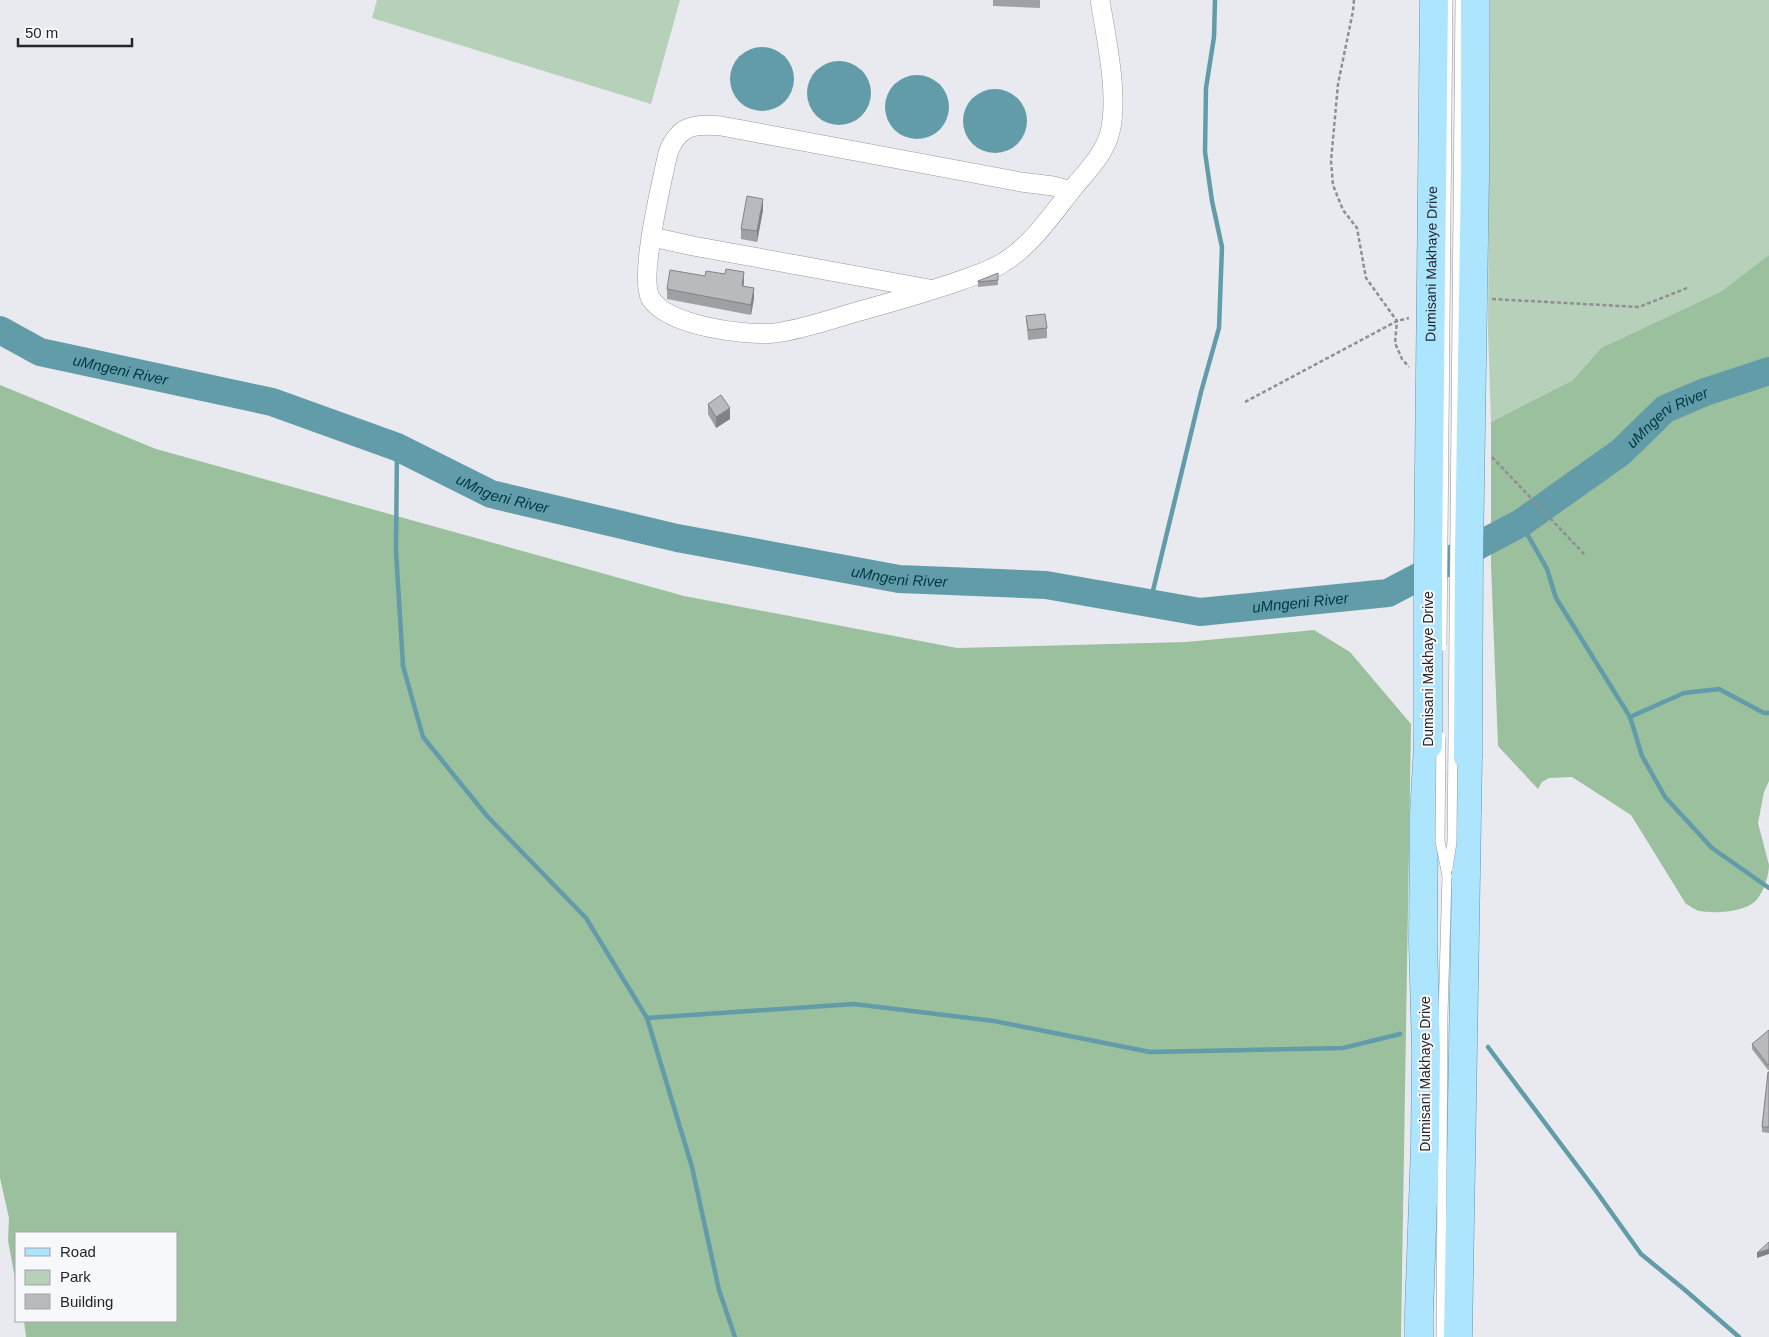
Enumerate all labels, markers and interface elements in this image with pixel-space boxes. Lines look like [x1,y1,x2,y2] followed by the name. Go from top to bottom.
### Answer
[18,15,131,47] scale bar
[25,24,58,41] text: 50 m
[1422,186,1440,342] street label: Dumisani Makhaye Drive
[71,351,171,388] water label: uMngeni River
[1623,383,1711,451] water label: uMngeni River
[454,470,552,516] water label: uMngeni River
[850,562,949,590] water label: uMngeni River
[1251,588,1350,615] water label: uMngeni River
[1420,591,1436,747] street label: Dumisani Makhaye Drive
[1417,996,1433,1152] street label: Dumisani Makhaye Drive
[15,1232,178,1322] legend
[60,1243,96,1260] text: Road
[60,1268,91,1285] text: Park
[60,1293,113,1310] text: Building

